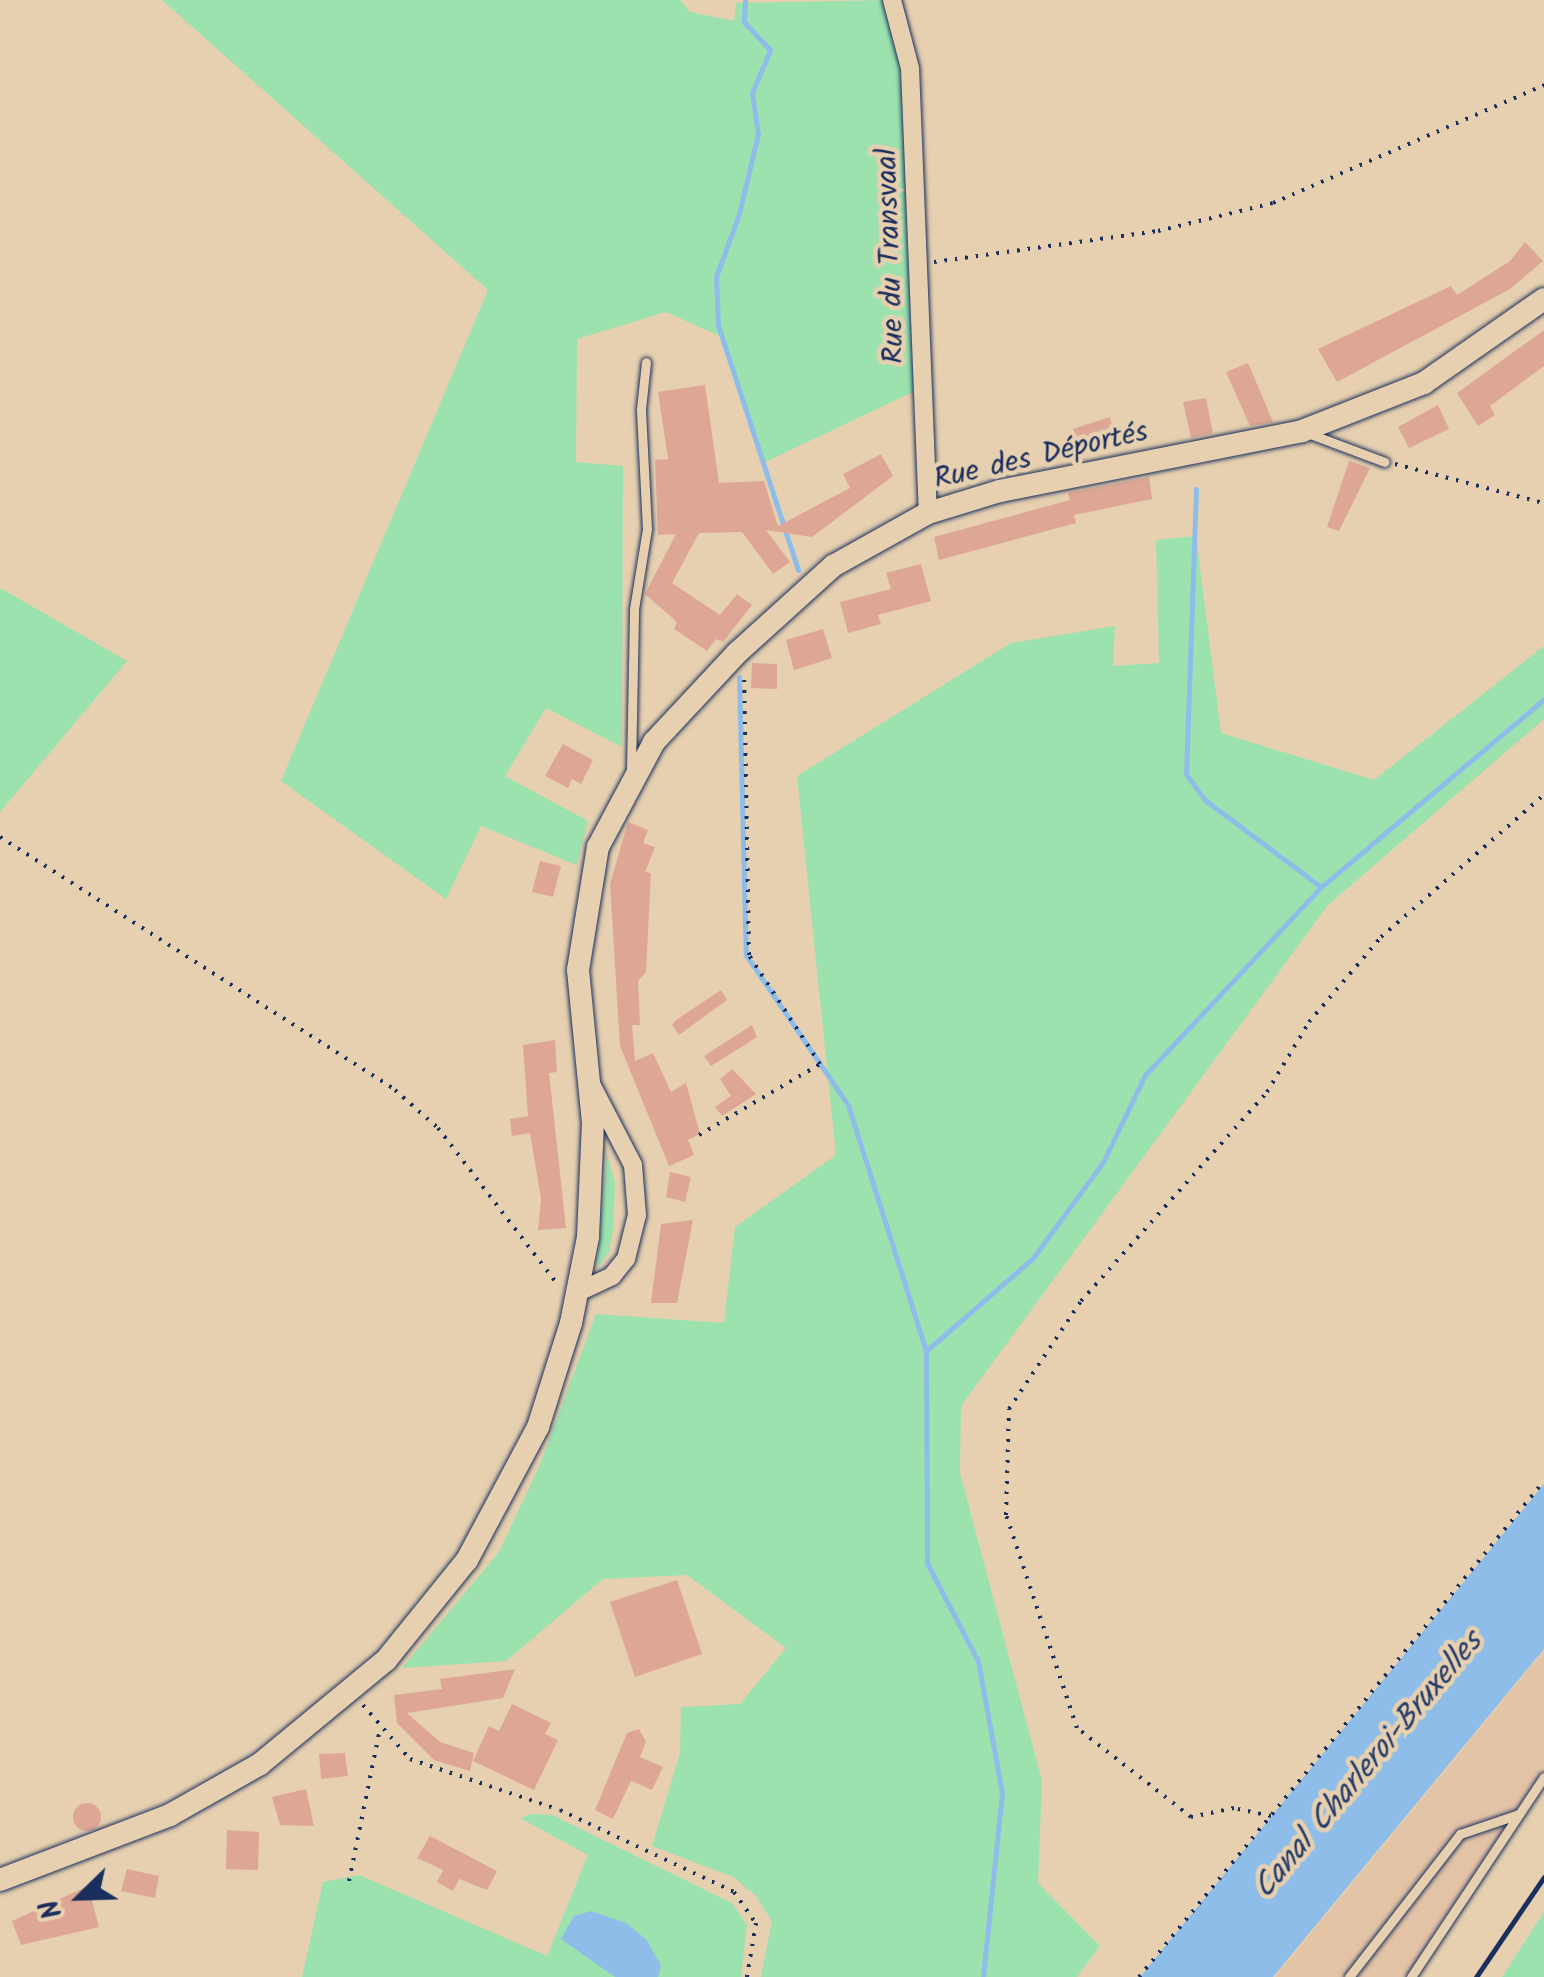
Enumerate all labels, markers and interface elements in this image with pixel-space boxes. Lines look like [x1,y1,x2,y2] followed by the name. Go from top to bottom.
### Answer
[869,147,913,365] street label: Rue du Transvaal
[930,414,1152,498] street label: Rue des Déportés
[1246,1625,1492,1907] water label: Canal Charleroi-Bruxelles
[30,1847,130,1947] north arrow
[28,1892,76,1926] text: N

